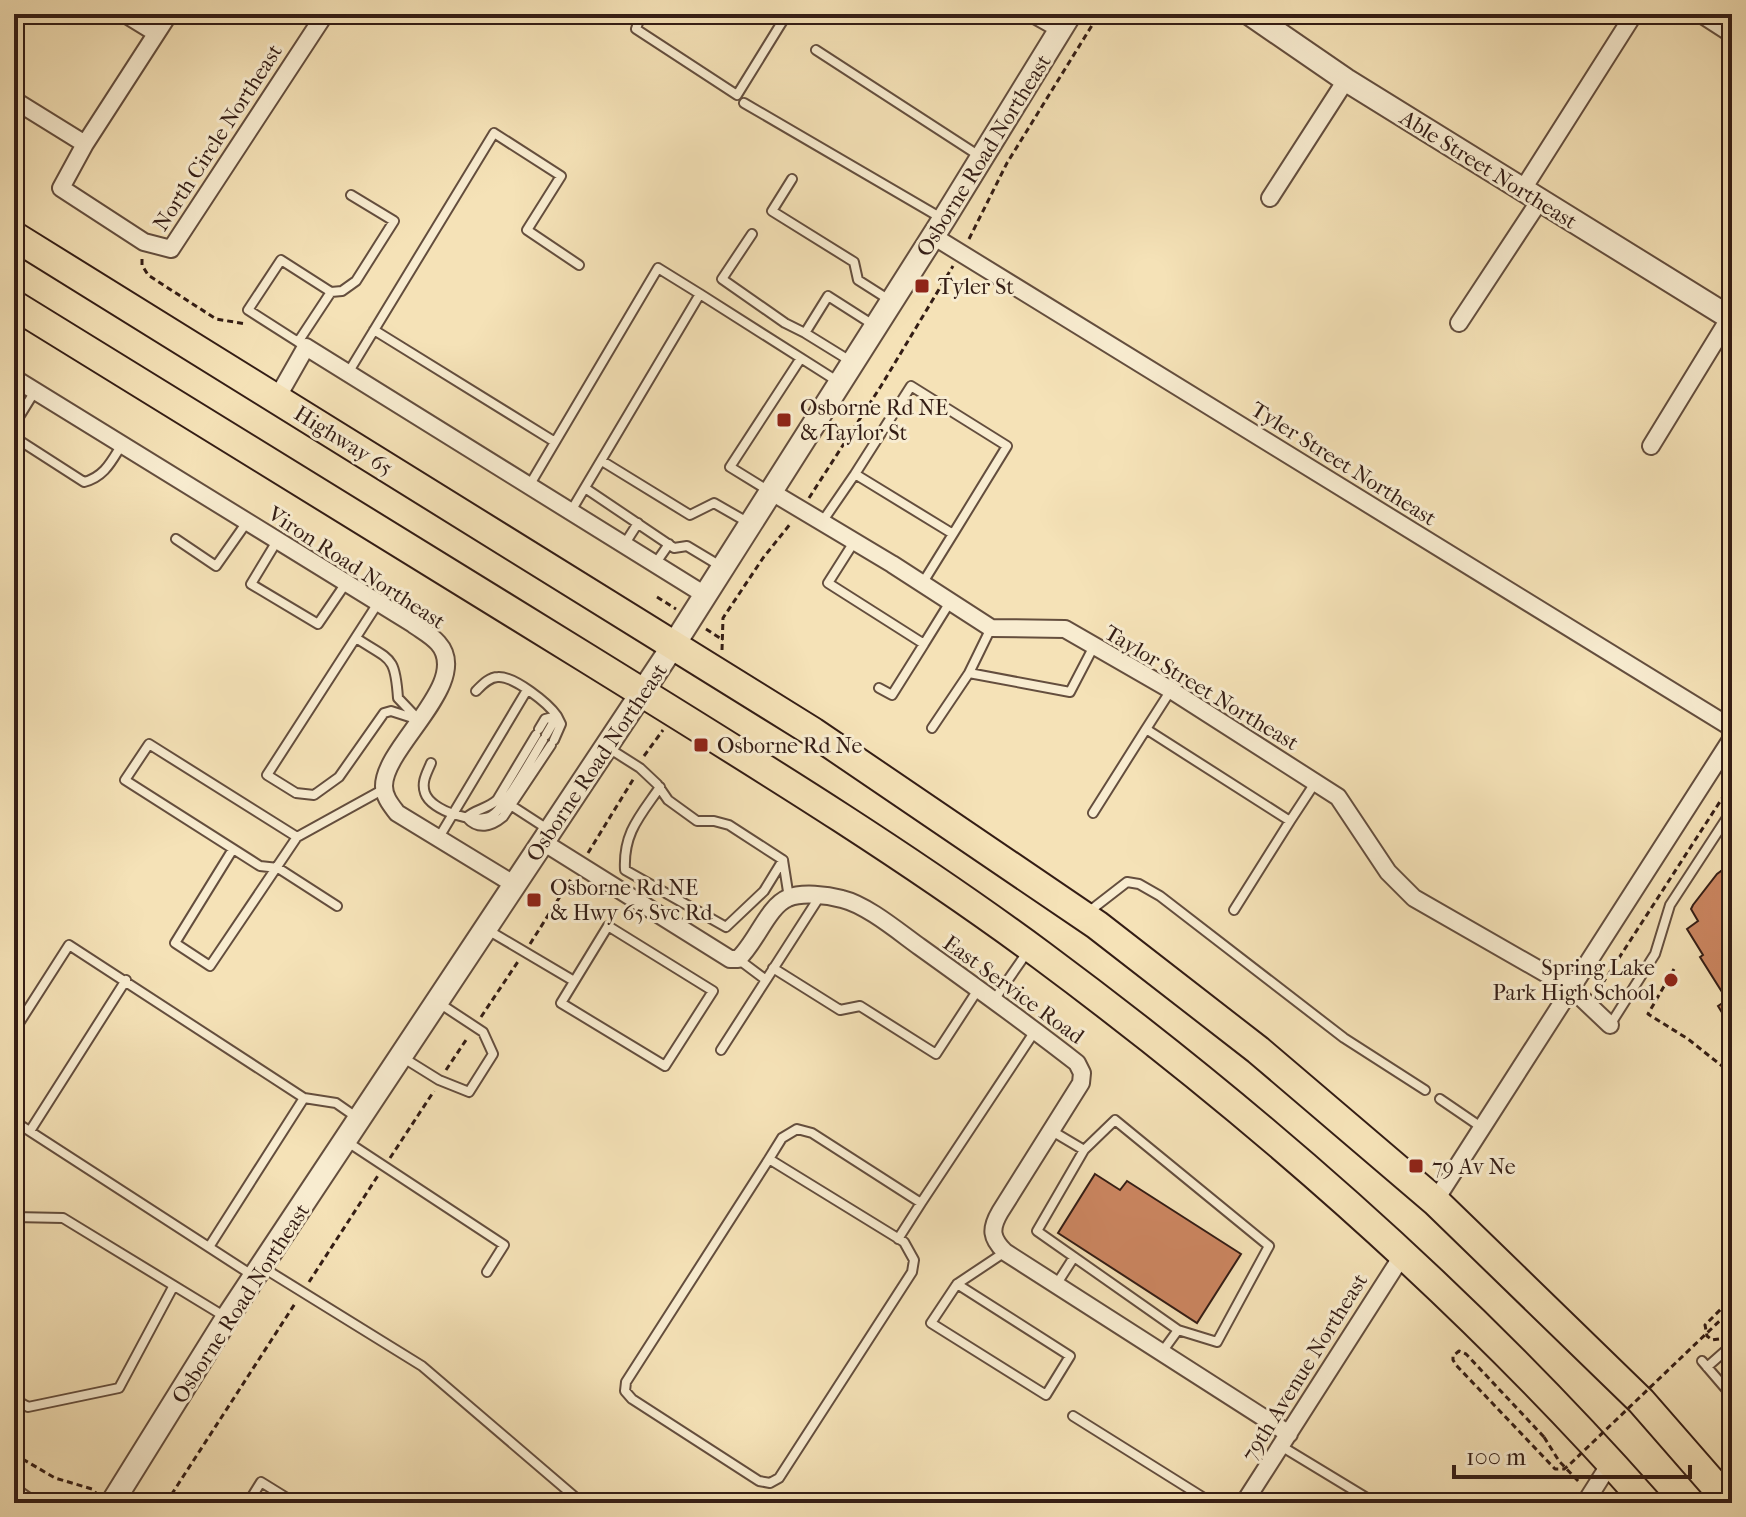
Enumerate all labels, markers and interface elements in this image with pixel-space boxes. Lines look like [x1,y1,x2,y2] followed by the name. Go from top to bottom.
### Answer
[148,39,288,236] street label: North Circle Northeast
[911,50,1057,261] street label: Osborne Road Northeast
[1394,104,1582,235] street label: Able Street Northeast
[938,274,1014,300] place label: Tyler St
[913,277,931,295] marker: Tyler St
[800,395,948,446] place label: Osborne Rd NE & Taylor St
[1246,396,1441,532] street label: Tyler Street Northeast
[289,400,398,481] street label: Highway 65
[775,411,793,429] marker: Osborne Rd NE & Taylor St
[262,500,450,635] street label: Viron Road Northeast
[1100,620,1303,756] street label: Taylor Street Northeast
[521,658,673,867] street label: Osborne Road Northeast
[717,733,862,759] place label: Osborne Rd Ne
[692,736,710,754] marker: Osborne Rd Ne
[550,875,714,926] place label: Osborne Rd NE & Hwy 65 Svc Rd
[525,891,543,909] marker: Osborne Rd NE & Hwy 65 Svc Rd
[938,930,1090,1050] street label: East Service Road
[1492,955,1655,1006] place label: Spring Lake Park High School
[1662,971,1680,989] marker: Spring Lake Park High School
[1432,1154,1516,1180] place label: 79 Av Ne
[1407,1157,1425,1175] marker: 79 Av Ne
[166,1199,315,1408] street label: Osborne Road Northeast
[1236,1269,1373,1466] street label: 79th Avenue Northeast
[1454,1429,1690,1479] scale bar
[1466,1443,1526,1471] text: 100 m

